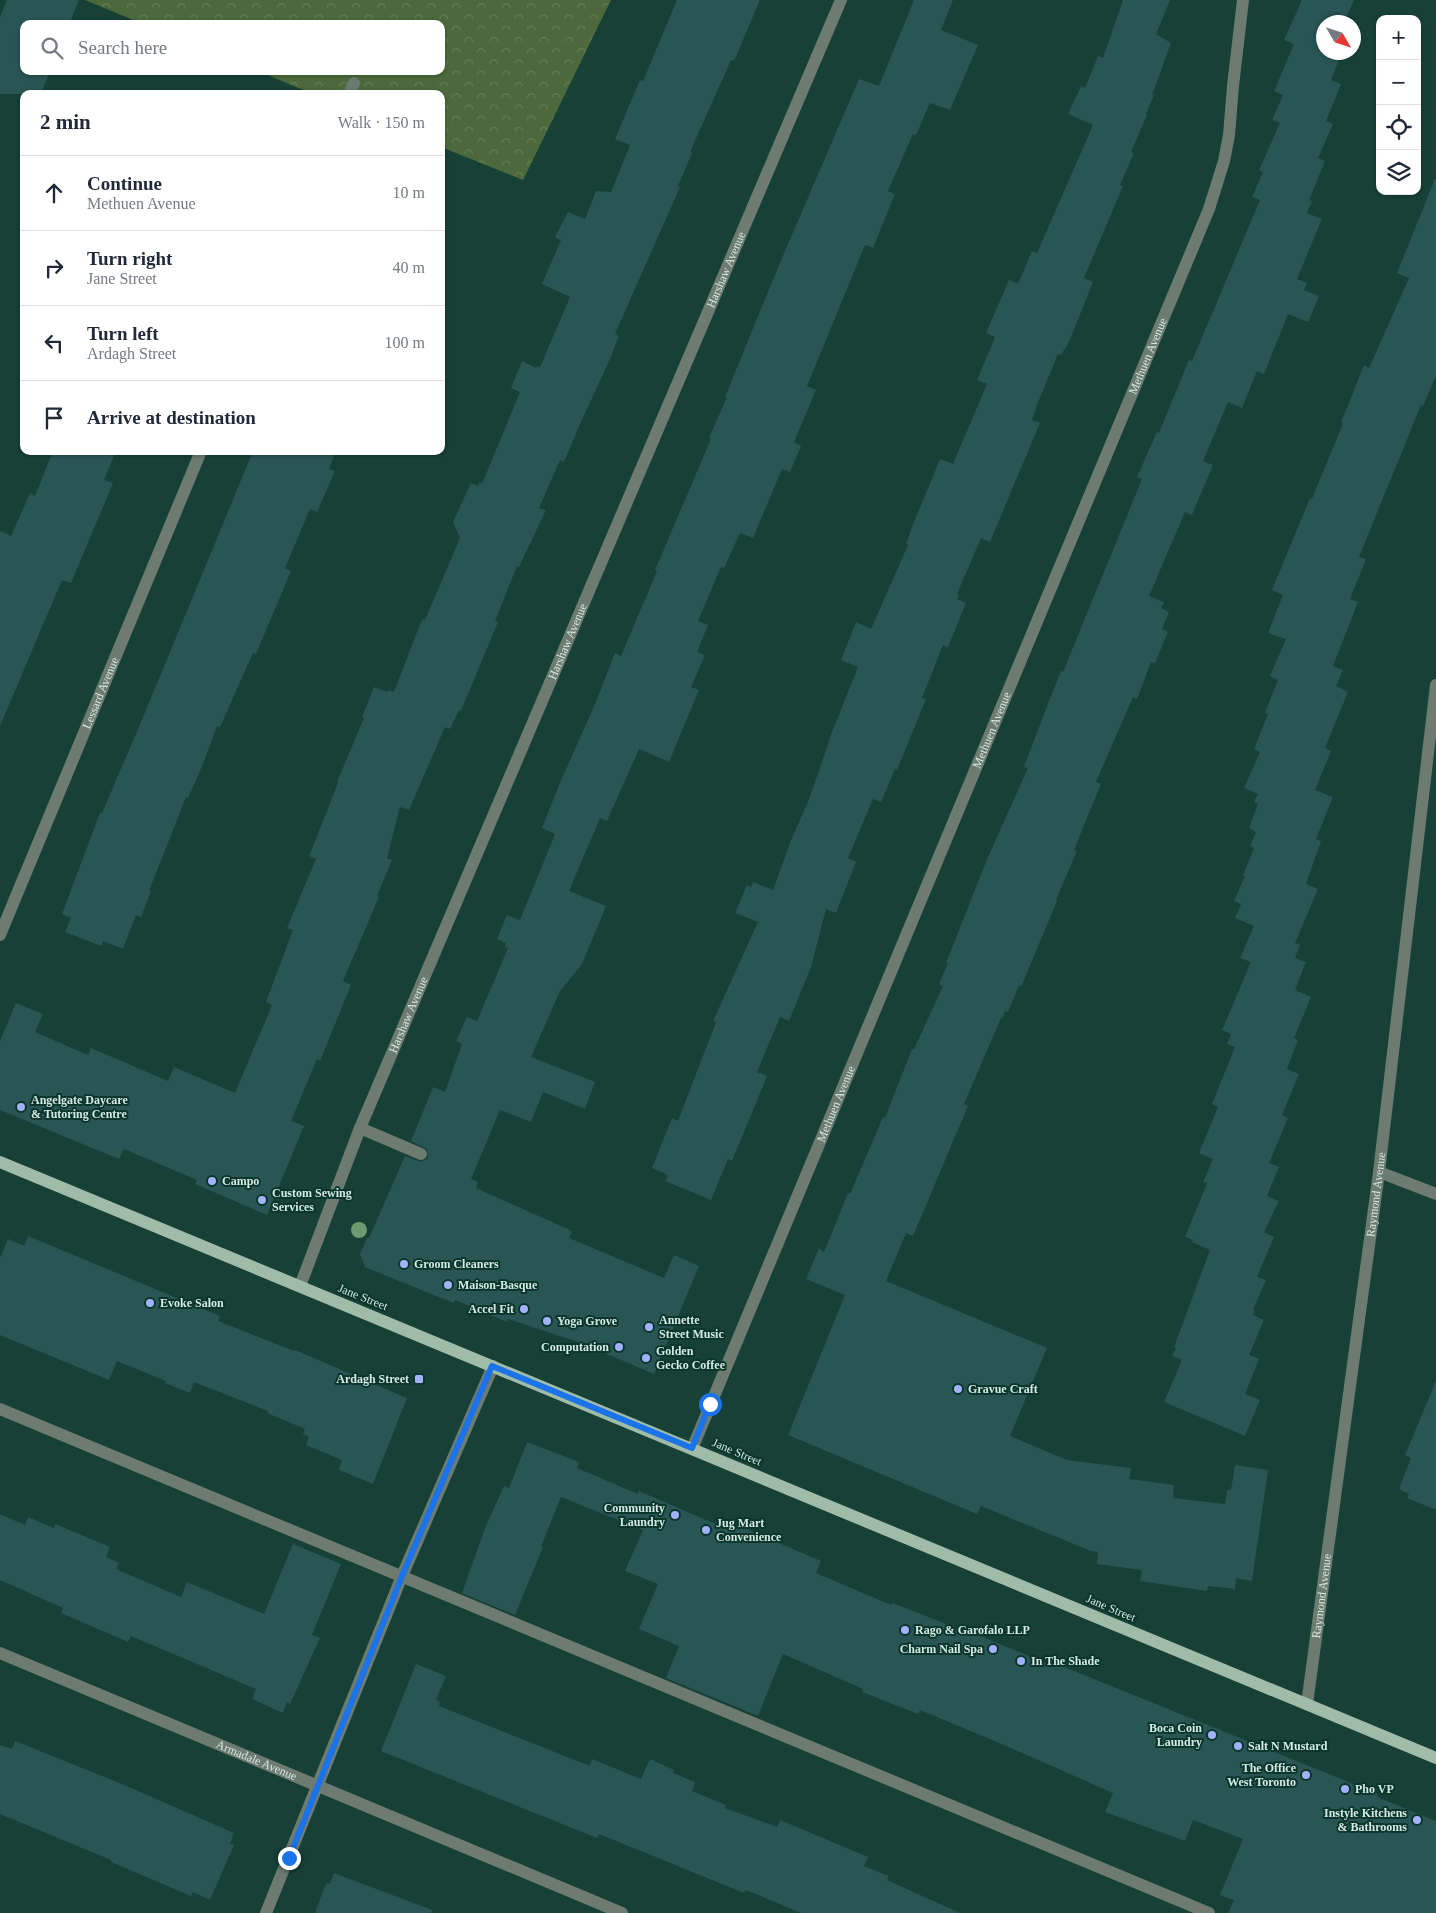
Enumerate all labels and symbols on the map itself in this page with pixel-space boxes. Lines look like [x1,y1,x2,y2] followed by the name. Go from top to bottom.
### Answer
[1316,15,1361,60] north arrow
[704,230,748,310] street label: Harshaw Avenue
[1126,316,1170,396] street label: Methuen Avenue
[545,601,590,682] street label: Harshaw Avenue
[79,655,122,731] street label: Lessard Avenue
[970,690,1014,770] street label: Methuen Avenue
[386,975,431,1055] street label: Harshaw Avenue
[814,1064,858,1144] street label: Methuen Avenue
[31,1093,128,1121] place label: Angelgate Daycare & Tutoring Centre
[15,1101,27,1113] marker: Angelgate Daycare & Tutoring Centre
[1363,1151,1388,1238] street label: Raymond Avenue
[222,1174,259,1188] place label: Campo
[206,1175,218,1187] marker: Campo
[272,1186,352,1214] place label: Custom Sewing Services
[256,1194,268,1206] marker: Custom Sewing Services
[414,1257,499,1271] place label: Groom Cleaners
[398,1258,410,1270] marker: Groom Cleaners
[458,1278,538,1292] place label: Maison-Basque
[442,1279,454,1291] marker: Maison-Basque
[336,1281,390,1314] street label: Jane Street
[160,1296,224,1310] place label: Evoke Salon
[144,1297,156,1309] marker: Evoke Salon
[468,1302,514,1316] place label: Accel Fit
[518,1303,530,1315] marker: Accel Fit
[659,1313,724,1341] place label: Annette Street Music
[557,1314,618,1328] place label: Yoga Grove
[541,1315,553,1327] marker: Yoga Grove
[643,1321,655,1333] marker: Annette Street Music
[541,1340,609,1354] place label: Computation
[613,1341,625,1353] marker: Computation
[656,1344,726,1372] place label: Golden Gecko Coffee
[640,1352,652,1364] marker: Golden Gecko Coffee
[336,1372,409,1386] place label: Ardagh Street
[413,1373,425,1385] marker: Ardagh Street
[968,1382,1038,1396] place label: Gravue Craft
[952,1383,964,1395] marker: Gravue Craft
[699,1393,722,1416] route start
[710,1435,764,1469] street label: Jane Street
[604,1501,665,1529] place label: Community Laundry
[669,1509,681,1521] marker: Community Laundry
[716,1516,782,1544] place label: Jug Mart Convenience
[700,1524,712,1536] marker: Jug Mart Convenience
[1309,1553,1334,1639] street label: Raymond Avenue
[1084,1591,1138,1625] street label: Jane Street
[915,1623,1030,1637] place label: Rago & Garofalo LLP
[899,1624,911,1636] marker: Rago & Garofalo LLP
[900,1642,983,1656] place label: Charm Nail Spa
[987,1643,999,1655] marker: Charm Nail Spa
[1031,1654,1100,1668] place label: In The Shade
[1015,1655,1027,1667] marker: In The Shade
[1149,1721,1202,1749] place label: Boca Coin Laundry
[1206,1729,1218,1741] marker: Boca Coin Laundry
[214,1737,299,1783] street label: Armadale Avenue
[1248,1739,1328,1753] place label: Salt N Mustard
[1232,1740,1244,1752] marker: Salt N Mustard
[1227,1761,1297,1789] place label: The Office West Toronto
[1300,1769,1312,1781] marker: The Office West Toronto
[1355,1782,1394,1796] place label: Pho VP
[1339,1783,1351,1795] marker: Pho VP
[1324,1806,1407,1834] place label: Instyle Kitchens & Bathrooms
[1411,1814,1423,1826] marker: Instyle Kitchens & Bathrooms
[278,1847,301,1870] route end

